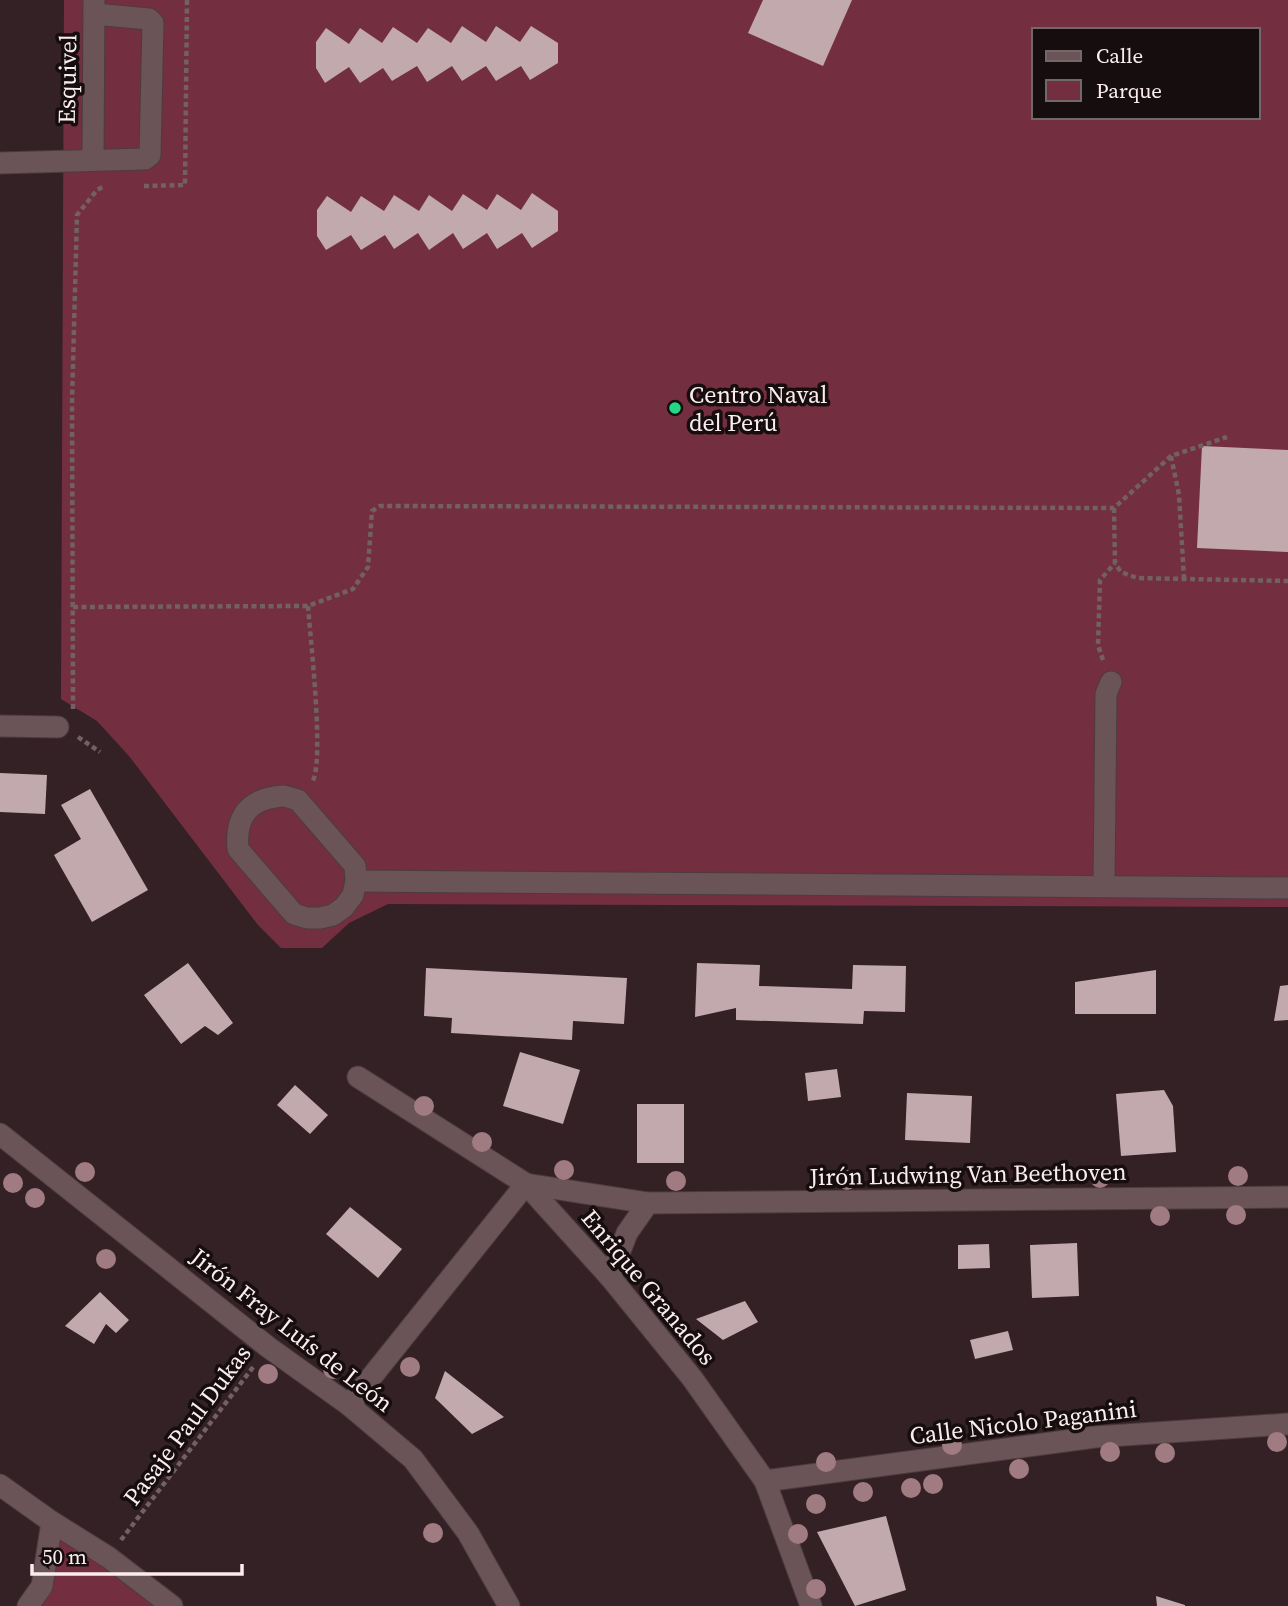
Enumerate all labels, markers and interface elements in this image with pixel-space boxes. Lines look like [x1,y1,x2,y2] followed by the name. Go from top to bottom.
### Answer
[1032,28,1260,119] legend
[50,34,84,124] street label: Esquivel
[1096,41,1143,70] text: Calle
[1096,76,1162,105] text: Parque
[689,378,827,439] place label: Centro Naval del Perú
[667,400,683,416] marker: Centro Naval del Perú
[808,1155,1127,1193] street label: Jirón Ludwing Van Beethoven
[574,1202,724,1372] street label: Enrique Granados
[183,1240,400,1420] street label: Jirón Fray Luís de León
[116,1338,258,1512] street label: Pasaje Paul Dukas
[908,1392,1138,1452] street label: Calle Nicolo Paganini
[32,1532,242,1576] scale bar
[42,1542,87,1571] text: 50 m

